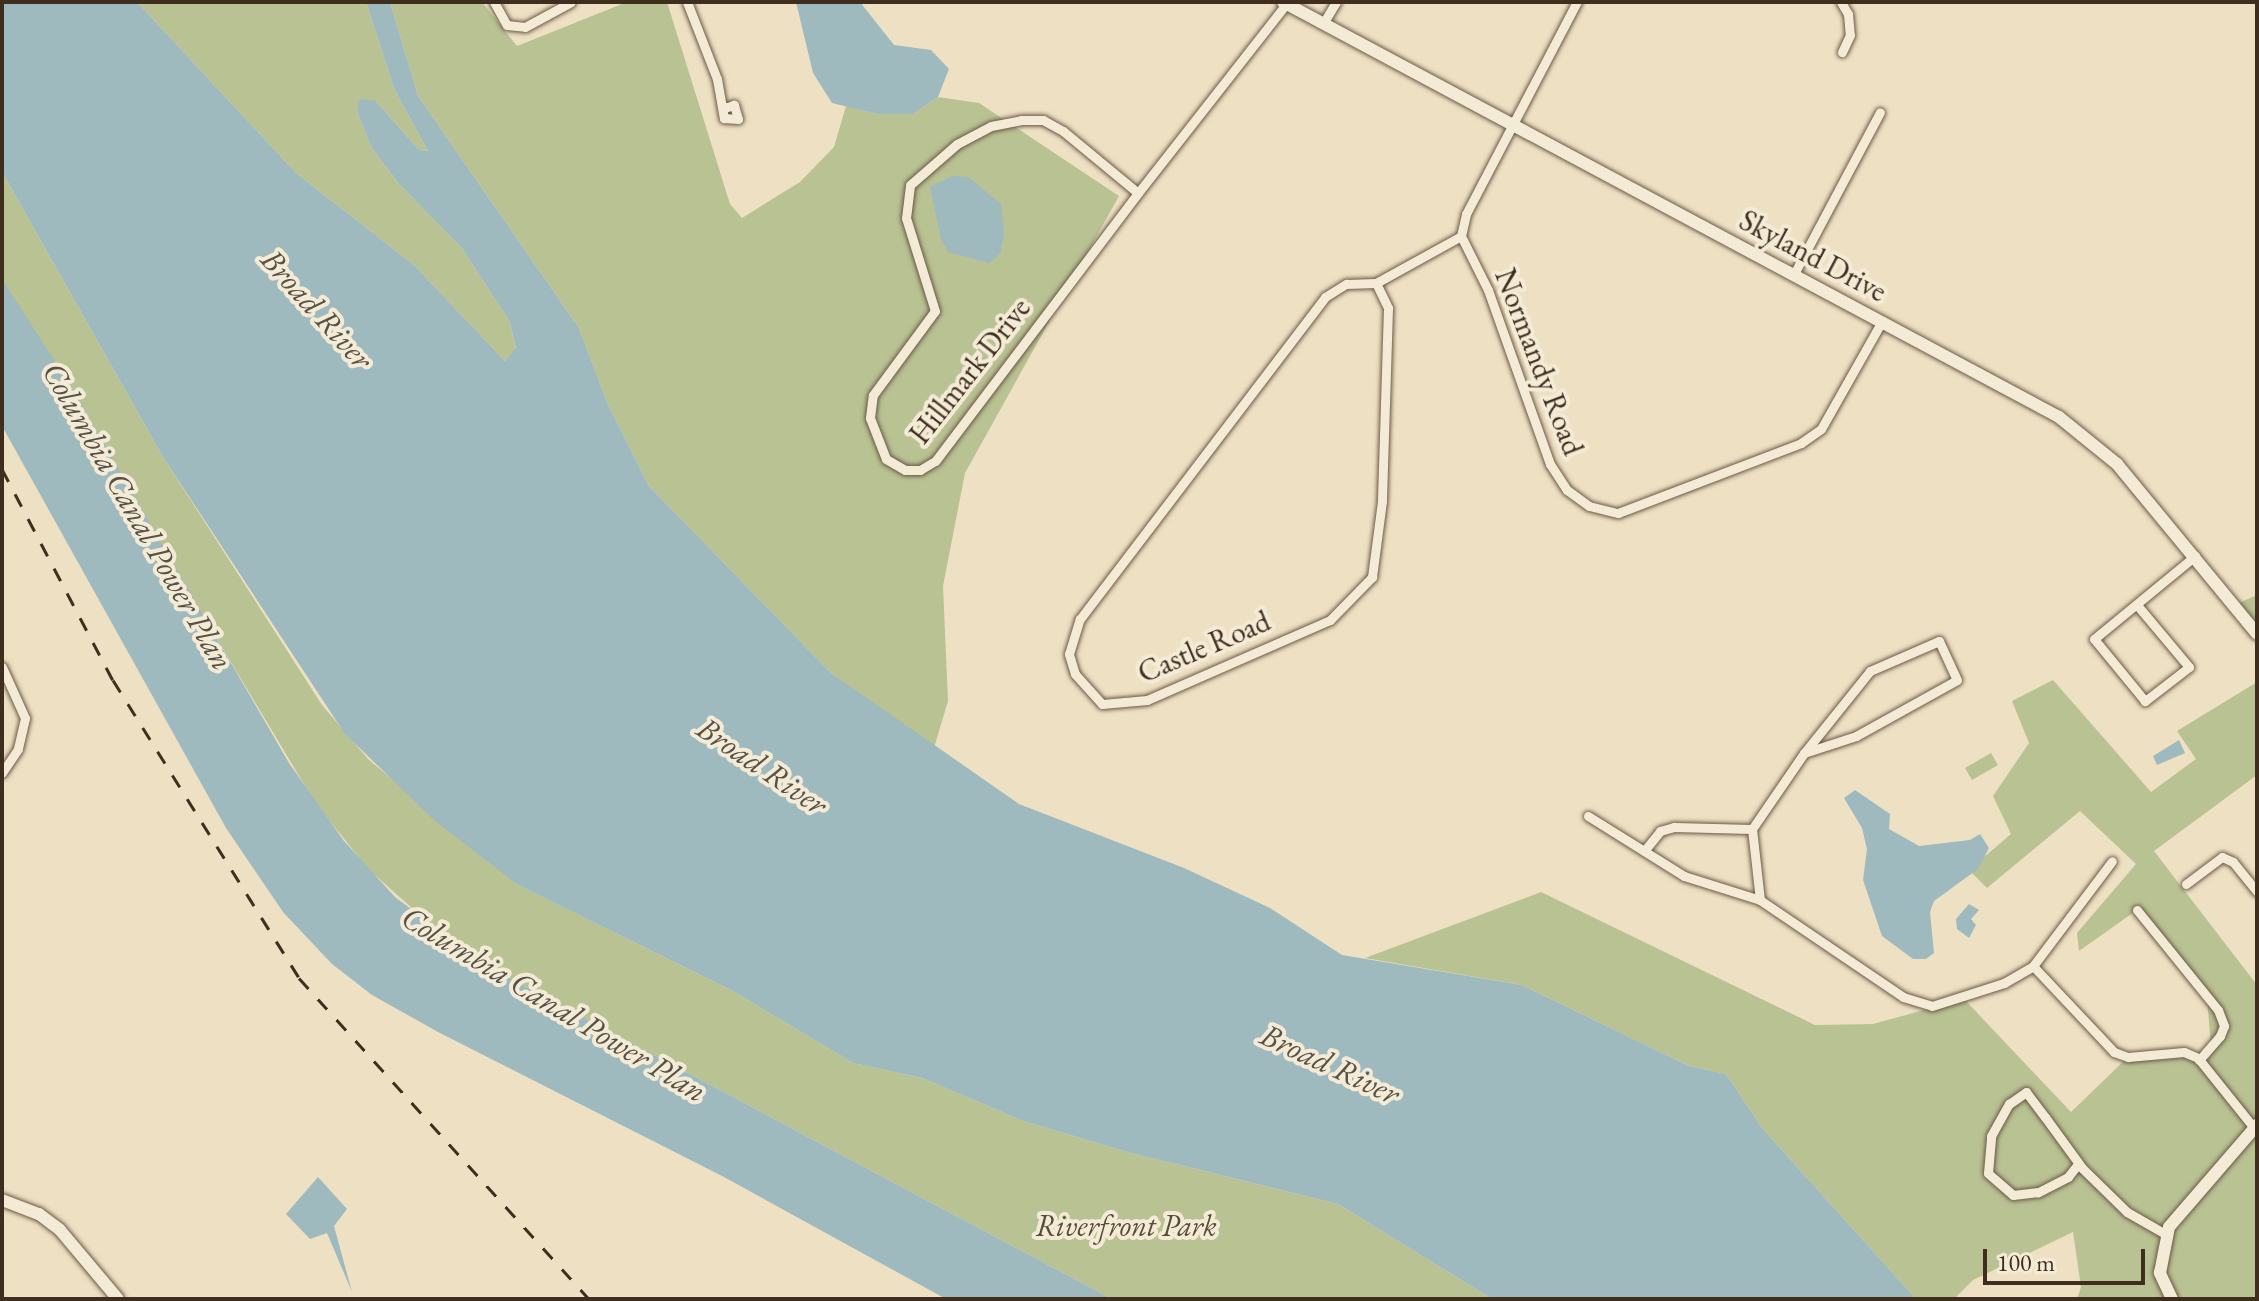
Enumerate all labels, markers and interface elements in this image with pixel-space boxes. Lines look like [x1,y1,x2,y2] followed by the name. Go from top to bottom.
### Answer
[1733,202,1893,310] street label: Skyland Drive
[253,241,381,377] water label: Broad River
[1487,264,1591,460] street label: Normandy Road
[902,291,1038,451] street label: Hillmark Drive
[34,355,242,677] water label: Columbia Canal Power Plan
[1132,603,1276,691] street label: Castle Road
[690,708,834,824] water label: Broad River
[395,898,713,1110] water label: Columbia Canal Power Plan
[1254,1015,1406,1113] water label: Broad River
[1035,1208,1217,1244] park label: Riverfront Park
[1987,1233,2149,1283] scale bar
[1997,1247,2055,1278] text: 100 m

